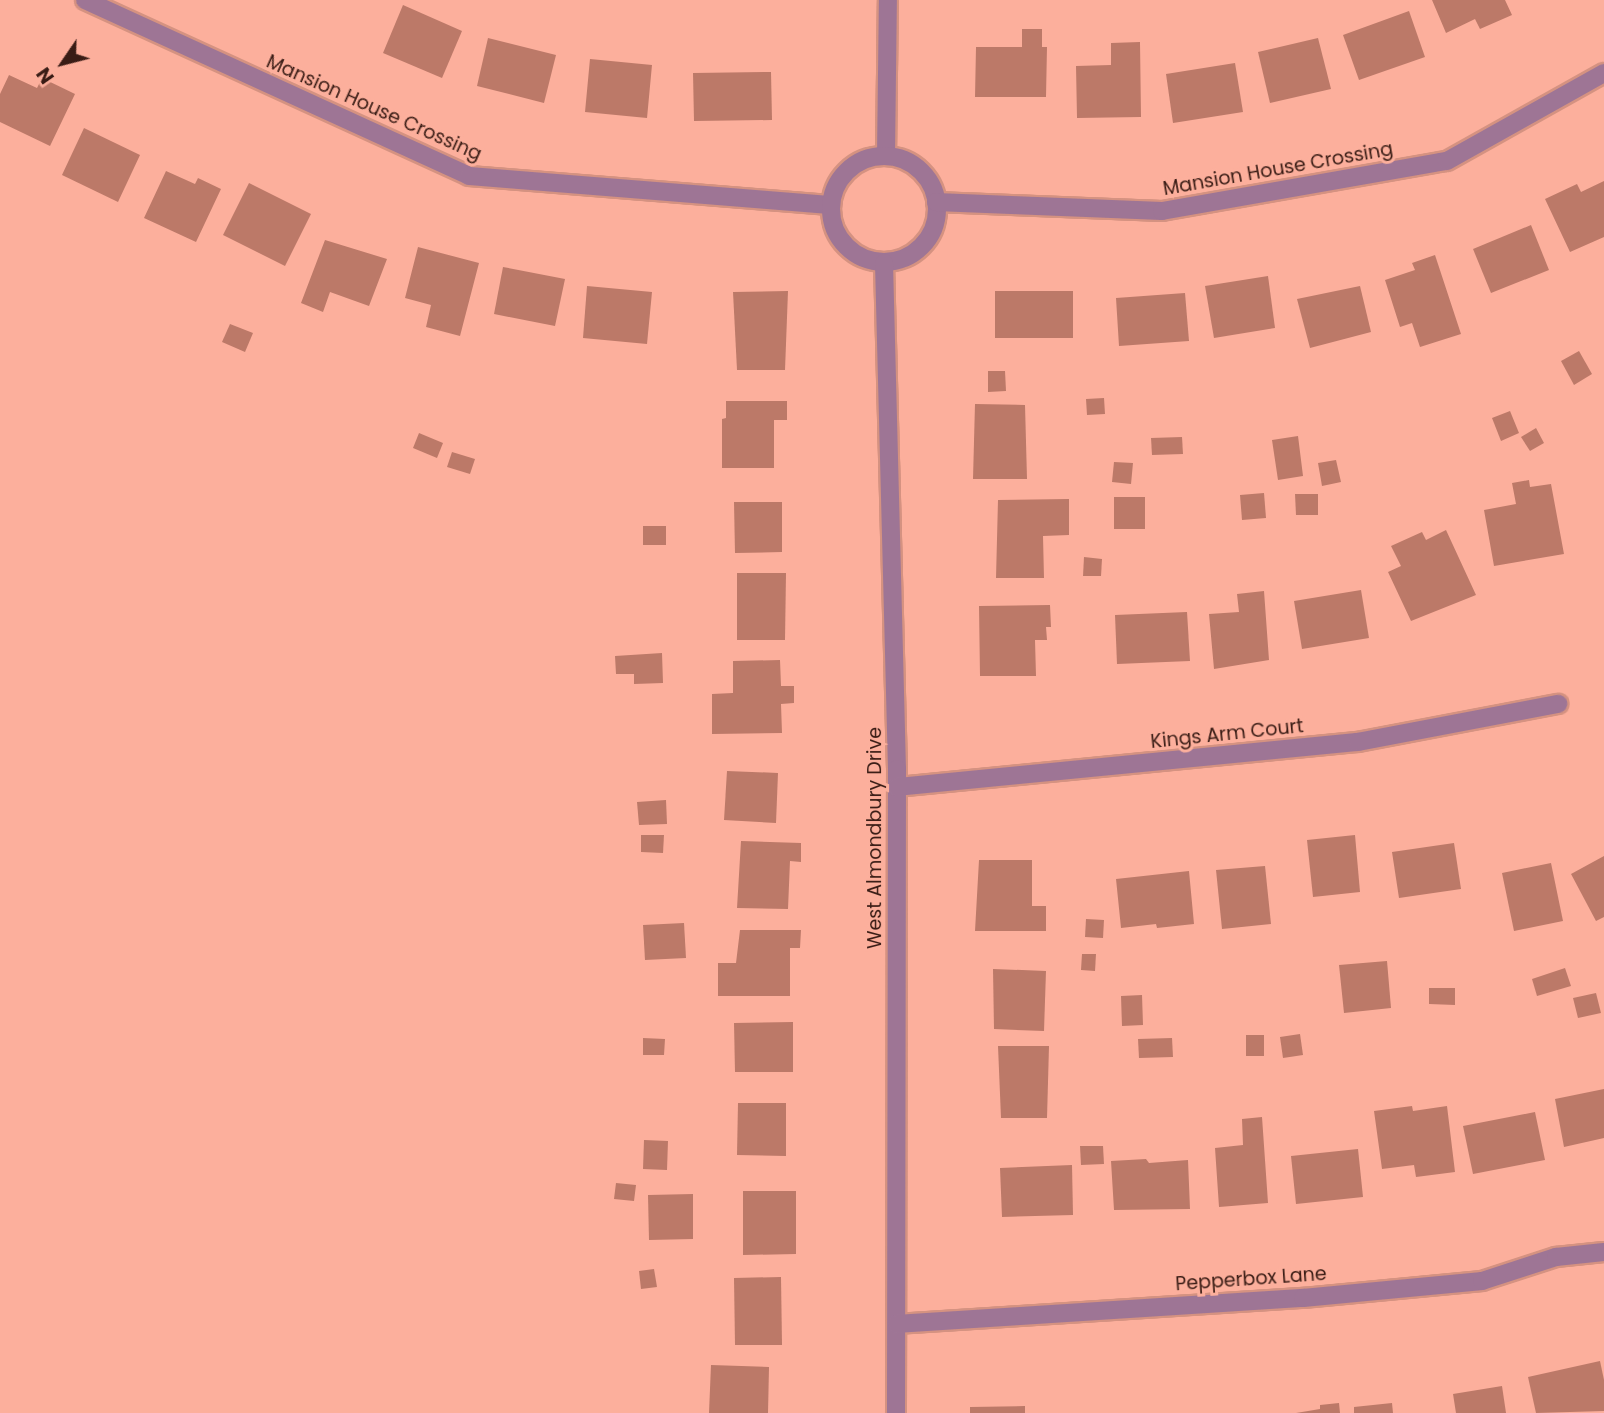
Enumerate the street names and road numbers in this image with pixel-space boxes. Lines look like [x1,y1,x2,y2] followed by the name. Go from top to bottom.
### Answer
[263,50,485,166] street label: Mansion House Crossing
[1161,138,1395,200] street label: Mansion House Crossing
[1149,715,1305,753] street label: Kings Arm Court
[864,727,886,949] street label: West Almondbury Drive
[1175,1262,1327,1296] street label: Pepperbox Lane

